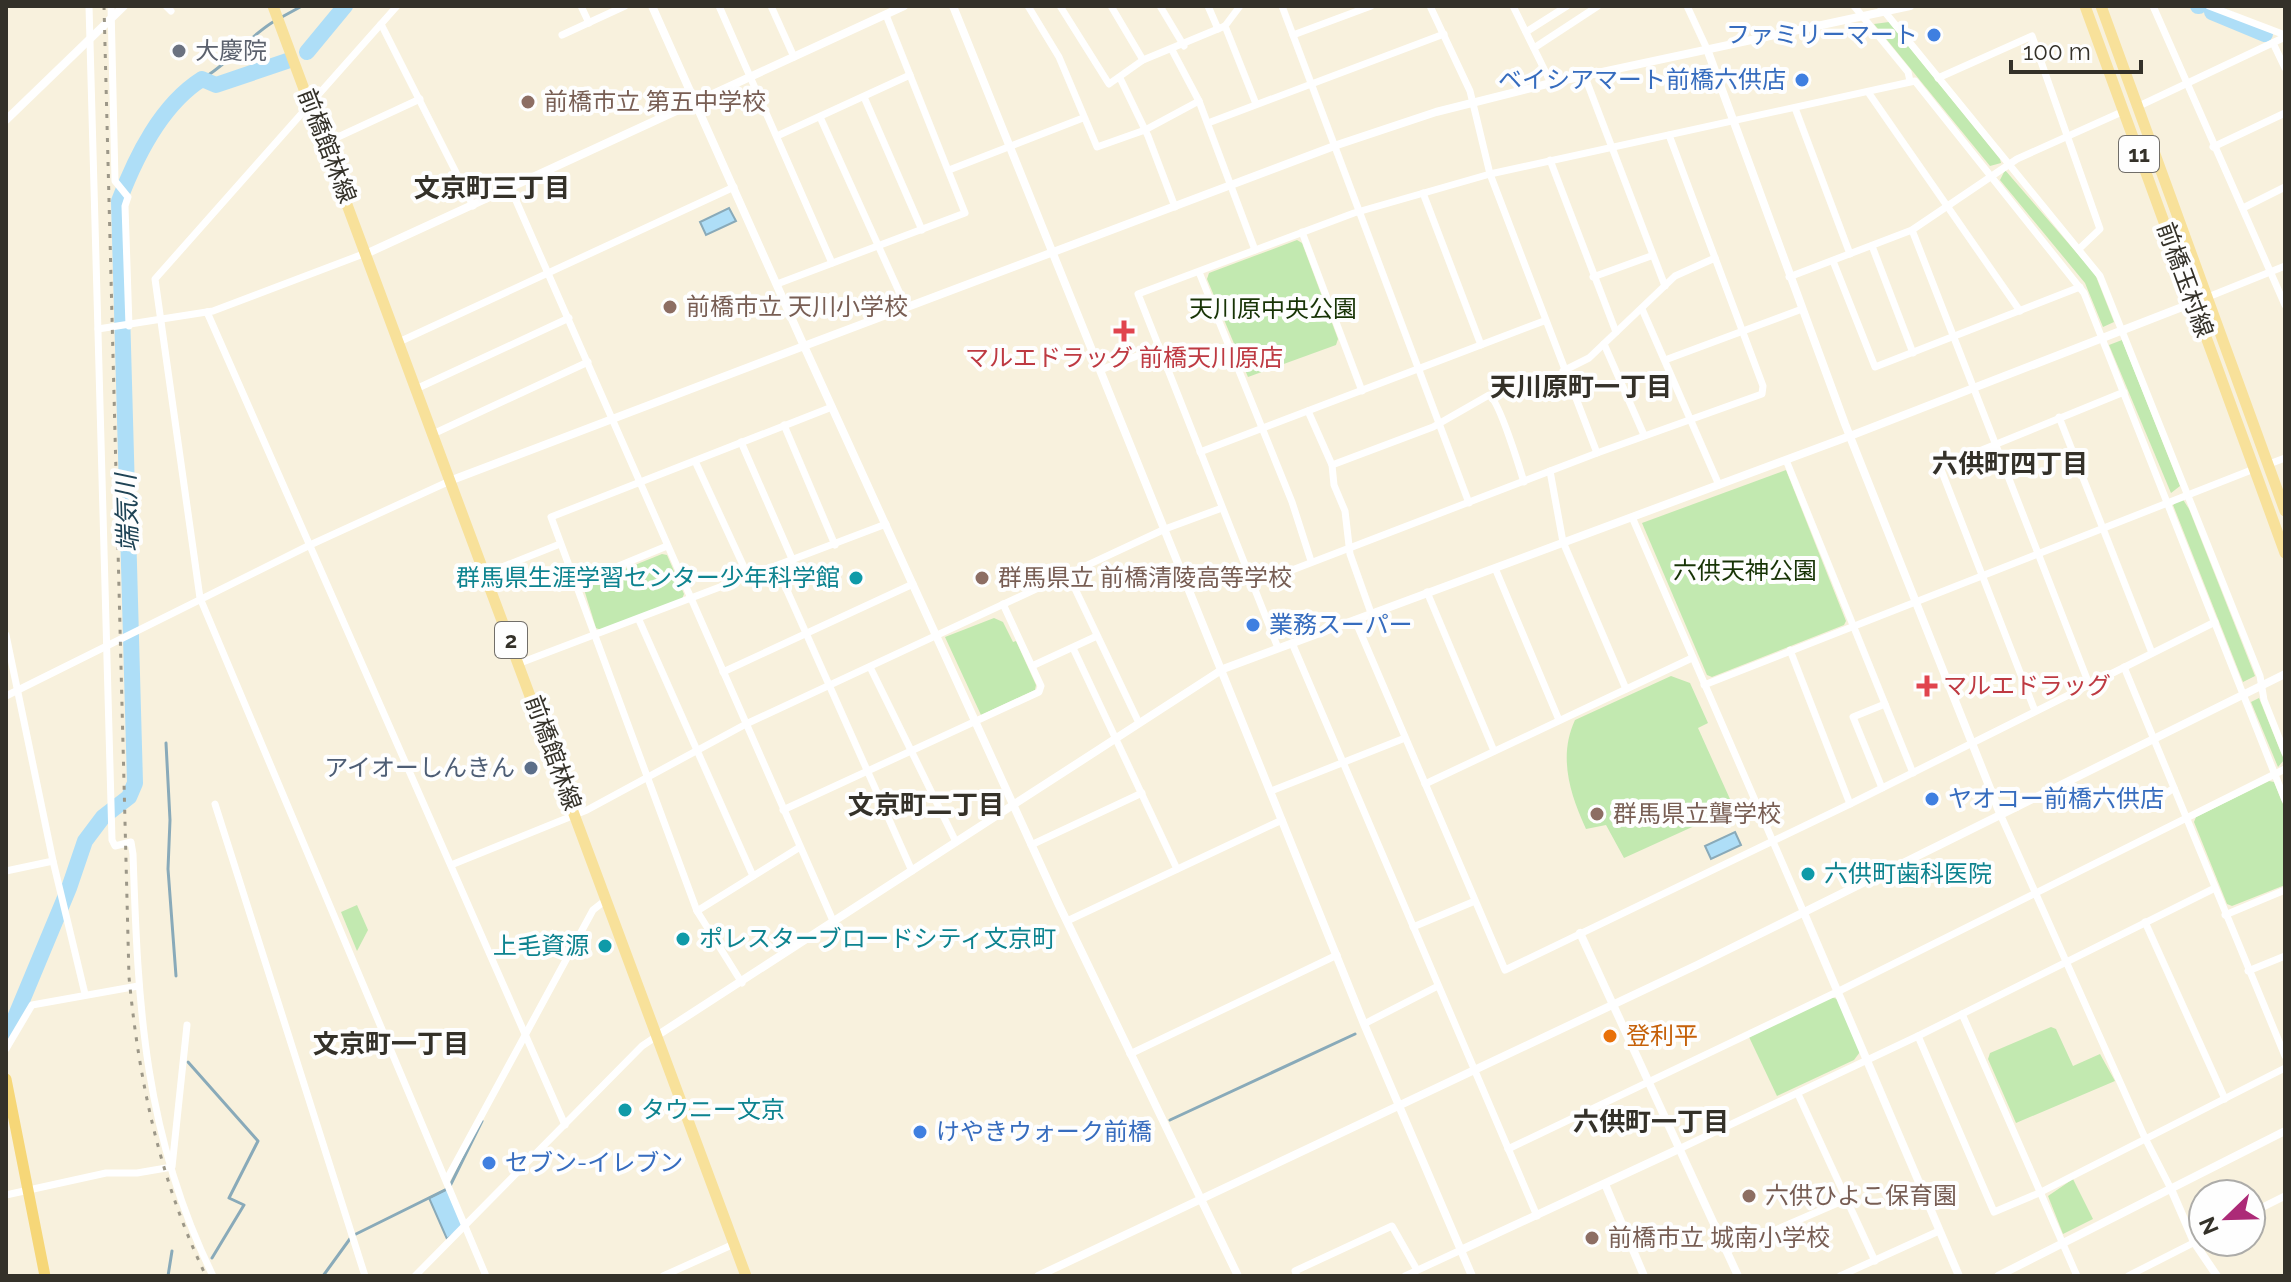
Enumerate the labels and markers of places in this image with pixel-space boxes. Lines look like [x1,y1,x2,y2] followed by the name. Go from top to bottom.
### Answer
[1726,20,1918,49] place label: ファミリーマート
[1925,26,1943,44] marker: ファミリーマート
[195,36,267,65] place label: 大慶院
[170,42,188,60] marker: 大慶院
[1498,65,1786,94] place label: ベイシアマート前橋六供店
[1793,71,1811,89] marker: ベイシアマート前橋六供店
[544,87,766,116] place label: 前橋市立 第五中学校
[519,93,537,111] marker: 前橋市立 第五中学校
[686,292,908,321] place label: 前橋市立 天川小学校
[661,298,679,316] marker: 前橋市立 天川小学校
[1115,322,1133,340] marker: マルエドラッグ 前橋天川原店
[965,343,1283,372] place label: マルエドラッグ 前橋天川原店
[456,563,840,592] place label: 群馬県生涯学習センター少年科学館
[998,563,1292,592] place label: 群馬県立 前橋清陵高等学校
[847,569,865,587] marker: 群馬県生涯学習センター少年科学館
[973,569,991,587] marker: 群馬県立 前橋清陵高等学校
[1269,610,1413,639] place label: 業務スーパー
[1244,616,1262,634] marker: 業務スーパー
[1943,671,2111,700] place label: マルエドラッグ
[1918,677,1936,695] marker: マルエドラッグ
[324,753,515,782] place label: アイオーしんきん
[522,759,540,777] marker: アイオーしんきん
[1948,784,2164,813] place label: ヤオコー前橋六供店
[1923,790,1941,808] marker: ヤオコー前橋六供店
[1613,799,1781,828] place label: 群馬県立聾学校
[1588,805,1606,823] marker: 群馬県立聾学校
[1824,859,1992,888] place label: 六供町歯科医院
[1799,865,1817,883] marker: 六供町歯科医院
[699,924,1056,953] place label: ポレスターブロードシティ文京町
[674,930,692,948] marker: ポレスターブロードシティ文京町
[493,931,589,960] place label: 上毛資源
[596,937,614,955] marker: 上毛資源
[1626,1021,1698,1050] place label: 登利平
[1601,1027,1619,1045] marker: 登利平
[641,1095,785,1124] place label: タウニー文京
[616,1101,634,1119] marker: タウニー文京
[936,1117,1152,1146] place label: けやきウォーク前橋
[911,1123,929,1141] marker: けやきウォーク前橋
[505,1148,683,1177] place label: セブン-イレブン
[480,1154,498,1172] marker: セブン-イレブン
[1765,1181,1957,1210] place label: 六供ひよこ保育園
[1740,1187,1758,1205] marker: 六供ひよこ保育園
[1608,1223,1830,1252] place label: 前橋市立 城南小学校
[1583,1229,1601,1247] marker: 前橋市立 城南小学校

